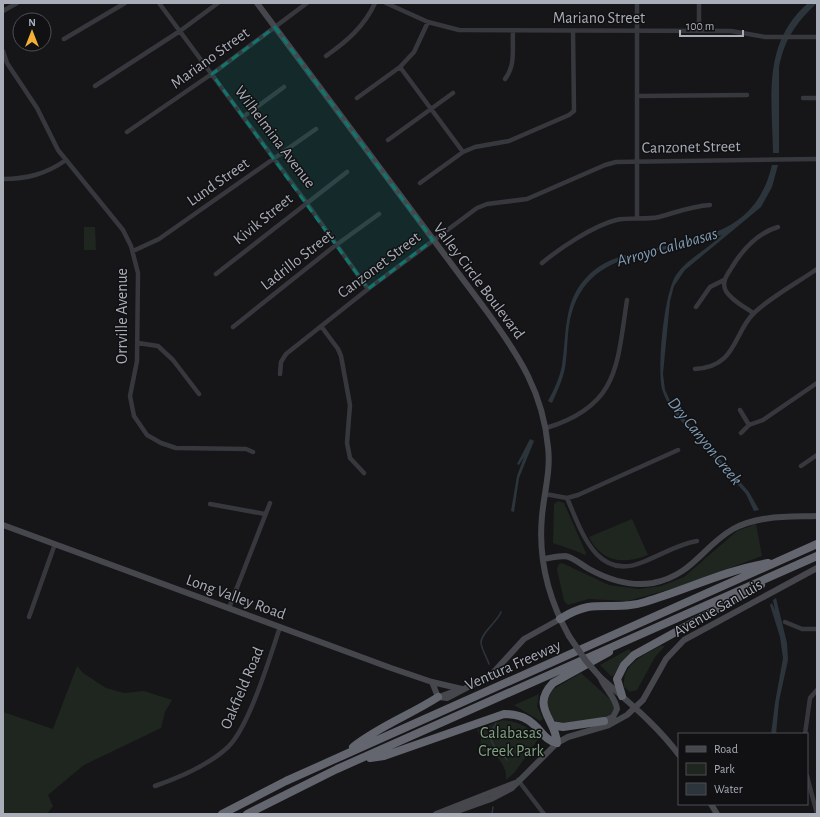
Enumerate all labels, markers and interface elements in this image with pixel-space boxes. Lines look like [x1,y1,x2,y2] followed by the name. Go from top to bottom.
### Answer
[553,10,645,26] street label: Mariano Street
[12,12,52,52] north arrow
[680,12,743,38] scale bar
[28,17,36,28] text: N
[686,20,714,32] text: 100 m
[168,24,252,92] street label: Mariano Street
[231,83,319,191] street label: Wilhelmina Avenue
[641,138,741,156] street label: Canzonet Street
[184,155,252,209] street label: Lund Street
[230,190,296,248] street label: Kivik Street
[429,220,528,343] street label: Valley Circle Boulevard
[614,224,720,270] water label: Arroyo Calabasas
[258,227,336,293] street label: Ladrillo Street
[335,229,423,301] street label: Canzonet Street
[114,268,130,364] street label: Orrville Avenue
[665,394,746,488] water label: Dry Canyon Creek
[184,572,288,623] street label: Long Valley Road
[671,576,765,640] street label: Avenue San Luis
[463,637,564,694] street label: Ventura Freeway
[217,644,267,732] street label: Oakfield Road
[478,725,544,759] park label: Calabasas Creek Park
[678,733,808,805] legend
[714,743,738,755] text: Road
[714,763,735,775] text: Park
[714,783,743,795] text: Water

